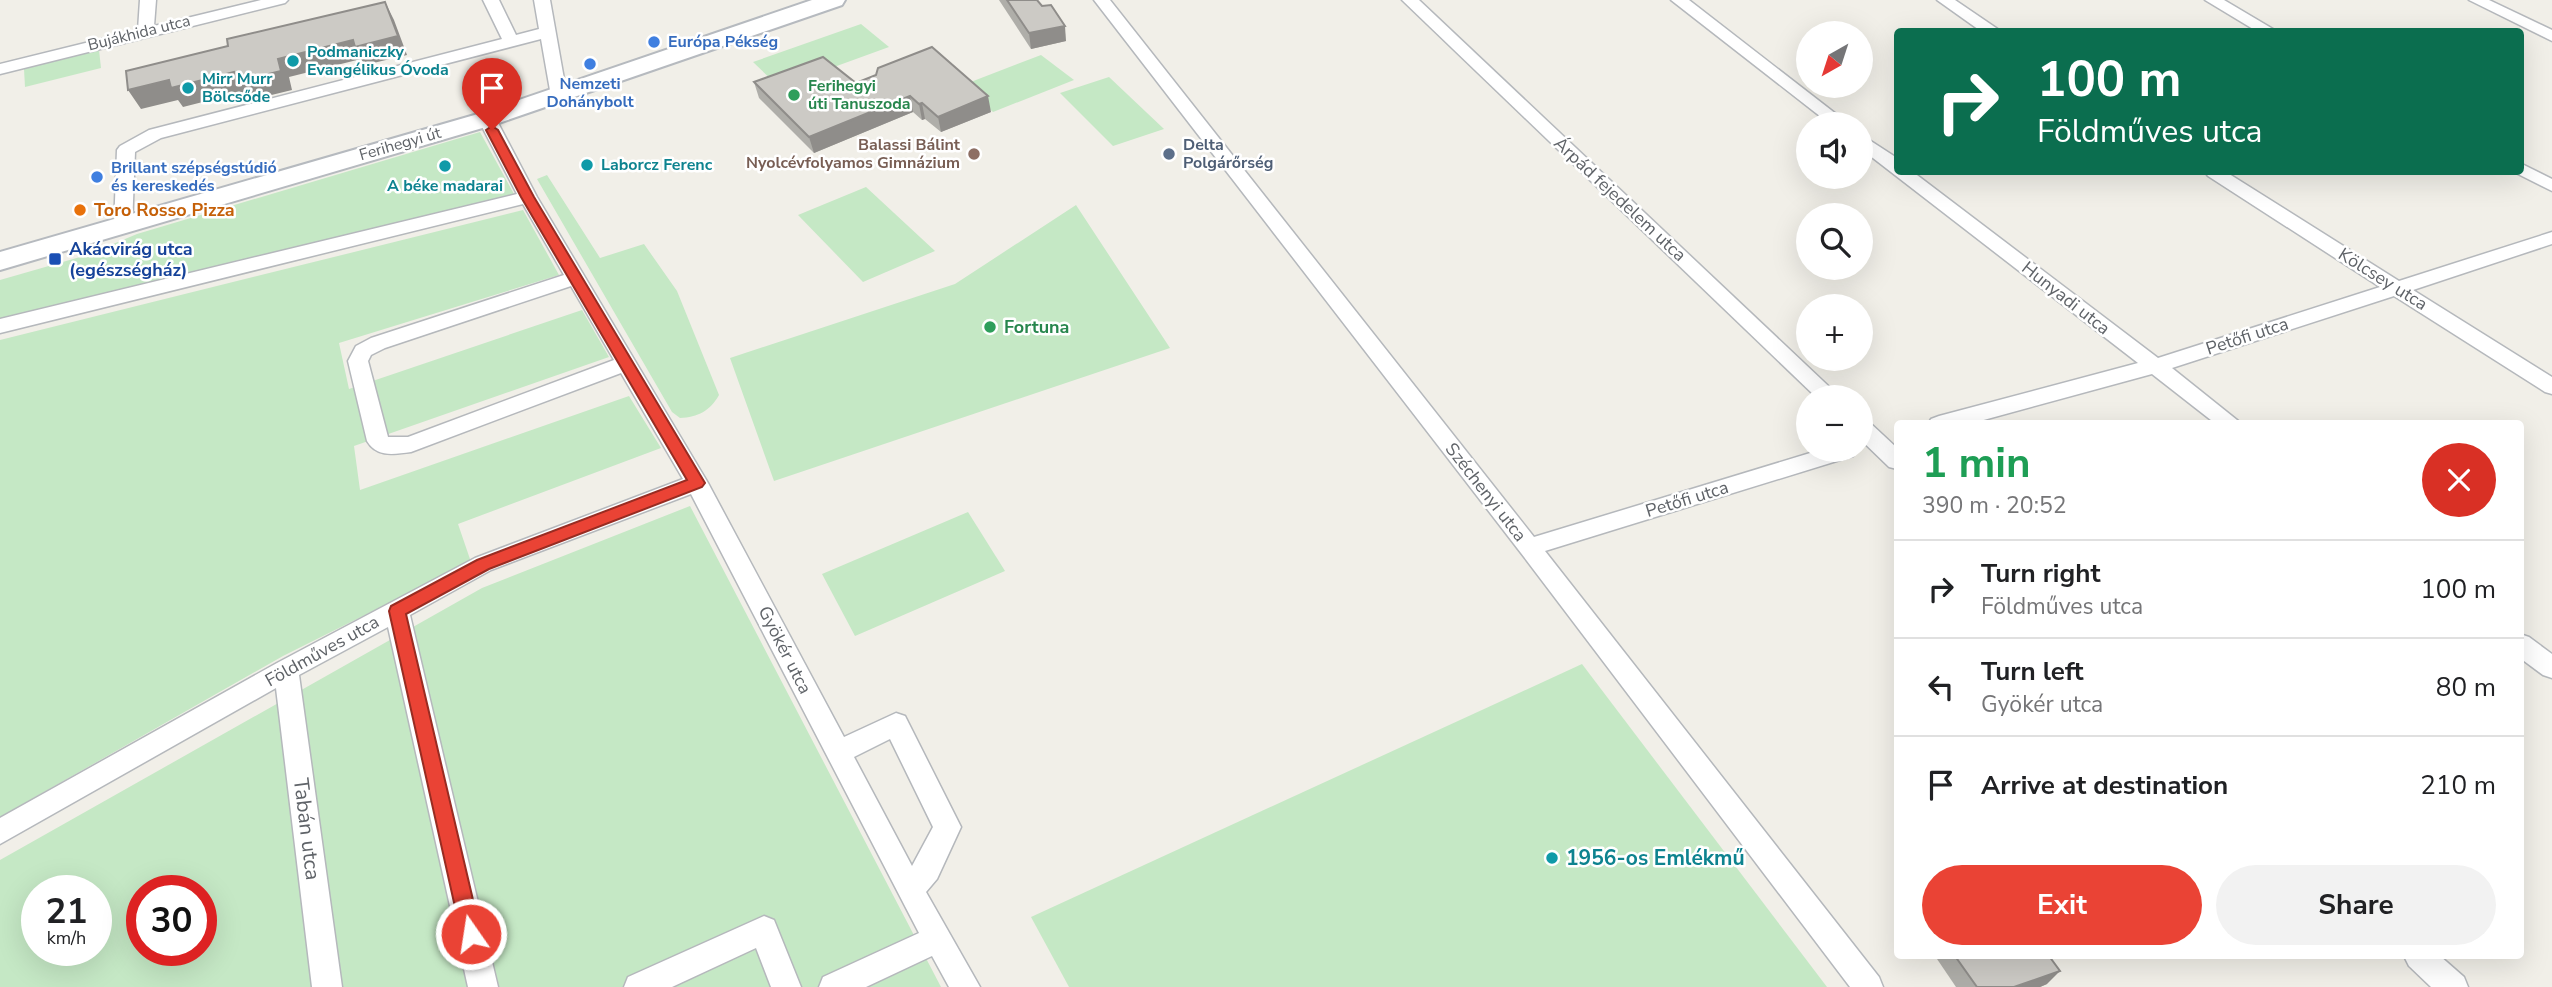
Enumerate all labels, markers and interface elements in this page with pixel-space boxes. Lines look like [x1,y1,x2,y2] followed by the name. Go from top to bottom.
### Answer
[85,10,193,56] street label: Bujákhida utca
[1796,21,1872,98] north arrow
[1796,21,1873,462] map controls
[668,31,778,53] place label: Európa Pékség
[646,34,662,50] marker: Európa Pékség
[307,41,449,81] place label: Podmaniczky Evangélikus Óvoda
[2037,46,2181,113] text: 100 m
[285,53,301,69] marker: Podmaniczky Evangélikus Óvoda
[582,56,598,72] marker: Nemzeti Dohánybolt
[1922,56,2013,147] icon: right
[462,58,522,130] pin
[202,68,273,108] place label: Mirr Murr Bölcsőde
[473,69,511,107] icon: arrive
[546,73,634,113] place label: Nemzeti Dohánybolt
[808,75,911,115] place label: Ferihegyi úti Tanuszoda
[180,80,196,96] marker: Mirr Murr Bölcsőde
[786,87,802,103] marker: Ferihegyi úti Tanuszoda
[2037,110,2263,153] text: Földműves utca
[1796,112,1873,189] button: sound
[357,122,444,166] street label: Ferihegyi út
[1549,131,1691,267] street label: Árpád fejedelem utca
[746,134,961,174] place label: Balassi Bálint Nyolcévfolyamos Gimnázium
[1183,134,1273,174] place label: Delta Polgárőrség
[966,146,982,162] marker: Balassi Bálint Nyolcévfolyamos Gimnázium
[1161,146,1177,162] marker: Delta Polgárőrség
[601,154,713,176] place label: Laborcz Ferenc
[111,157,277,197] place label: Brillant szépségstúdió és kereskedés
[579,157,595,173] marker: Laborcz Ferenc
[437,158,453,174] marker: A béke madarai
[89,169,105,185] marker: Brillant szépségstúdió és kereskedés
[387,175,503,197] place label: A béke madarai
[94,198,235,222] place label: Toro Rosso Pizza
[72,202,88,218] marker: Toro Rosso Pizza
[1796,203,1873,280] button: search
[69,237,193,282] place label: Akácvirág utca (egészségház)
[2334,242,2432,316] street label: Kölcsey utca
[47,251,63,267] marker: Akácvirág utca (egészségház)
[2017,256,2115,340] street label: Hunyadi utca
[1796,294,1873,371] button: +
[2203,311,2291,361] street label: Petőfi utca
[1004,315,1069,339] place label: Fortuna
[982,319,998,335] marker: Fortuna
[1796,385,1873,462] button: −
[1922,435,2031,492] text: 1 min
[1440,438,1532,546] street label: Széchenyi utca
[2422,443,2496,517] button: close
[1643,475,1731,523] street label: Petőfi utca
[1922,490,2067,521] text: 390 m · 20:52
[1981,556,2100,591] text: Turn right
[1922,570,1960,608] icon: right
[2420,572,2496,607] text: 100 m
[1981,591,2143,622] text: Földműves utca
[753,602,817,698] street label: Gyökér utca
[261,610,383,692] street label: Földműves utca
[1981,654,2084,689] text: Turn left
[1922,668,1960,706] icon: left
[2436,670,2496,705] text: 80 m
[1981,689,2103,720] text: Gyökér utca
[1922,766,1960,804] icon: arrive
[1981,768,2228,803] text: Arrive at destination
[2420,768,2496,803] text: 210 m
[287,776,327,882] street label: Tabán utca
[1566,844,1745,872] place label: 1956-os Emlékmű
[1544,850,1560,866] marker: 1956-os Emlékmű
[1922,865,2202,945] button: Exit
[2216,865,2496,945] button: Share
[126,875,217,966] speed limit sign: 30
[45,888,88,935] text: 21
[434,897,508,971] position arrow
[47,926,86,950] text: km/h

